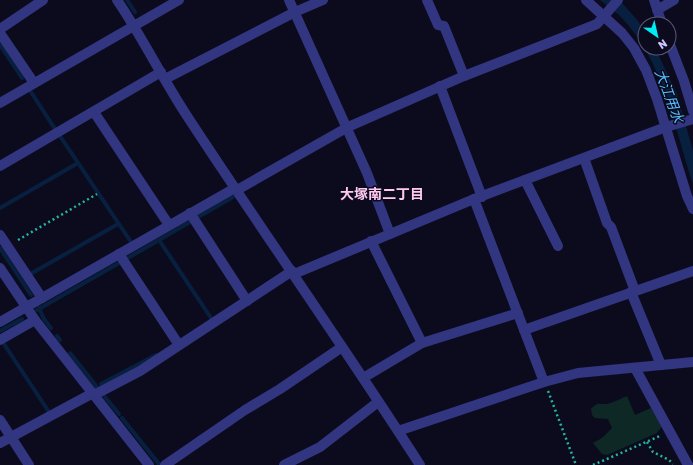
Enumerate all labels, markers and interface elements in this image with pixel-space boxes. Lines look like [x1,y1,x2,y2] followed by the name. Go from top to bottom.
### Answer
[637,16,677,56] north arrow
[655,36,669,52] text: N
[651,67,688,127] water label: 大江用水
[340,186,424,203] district label: 大塚南二丁目

